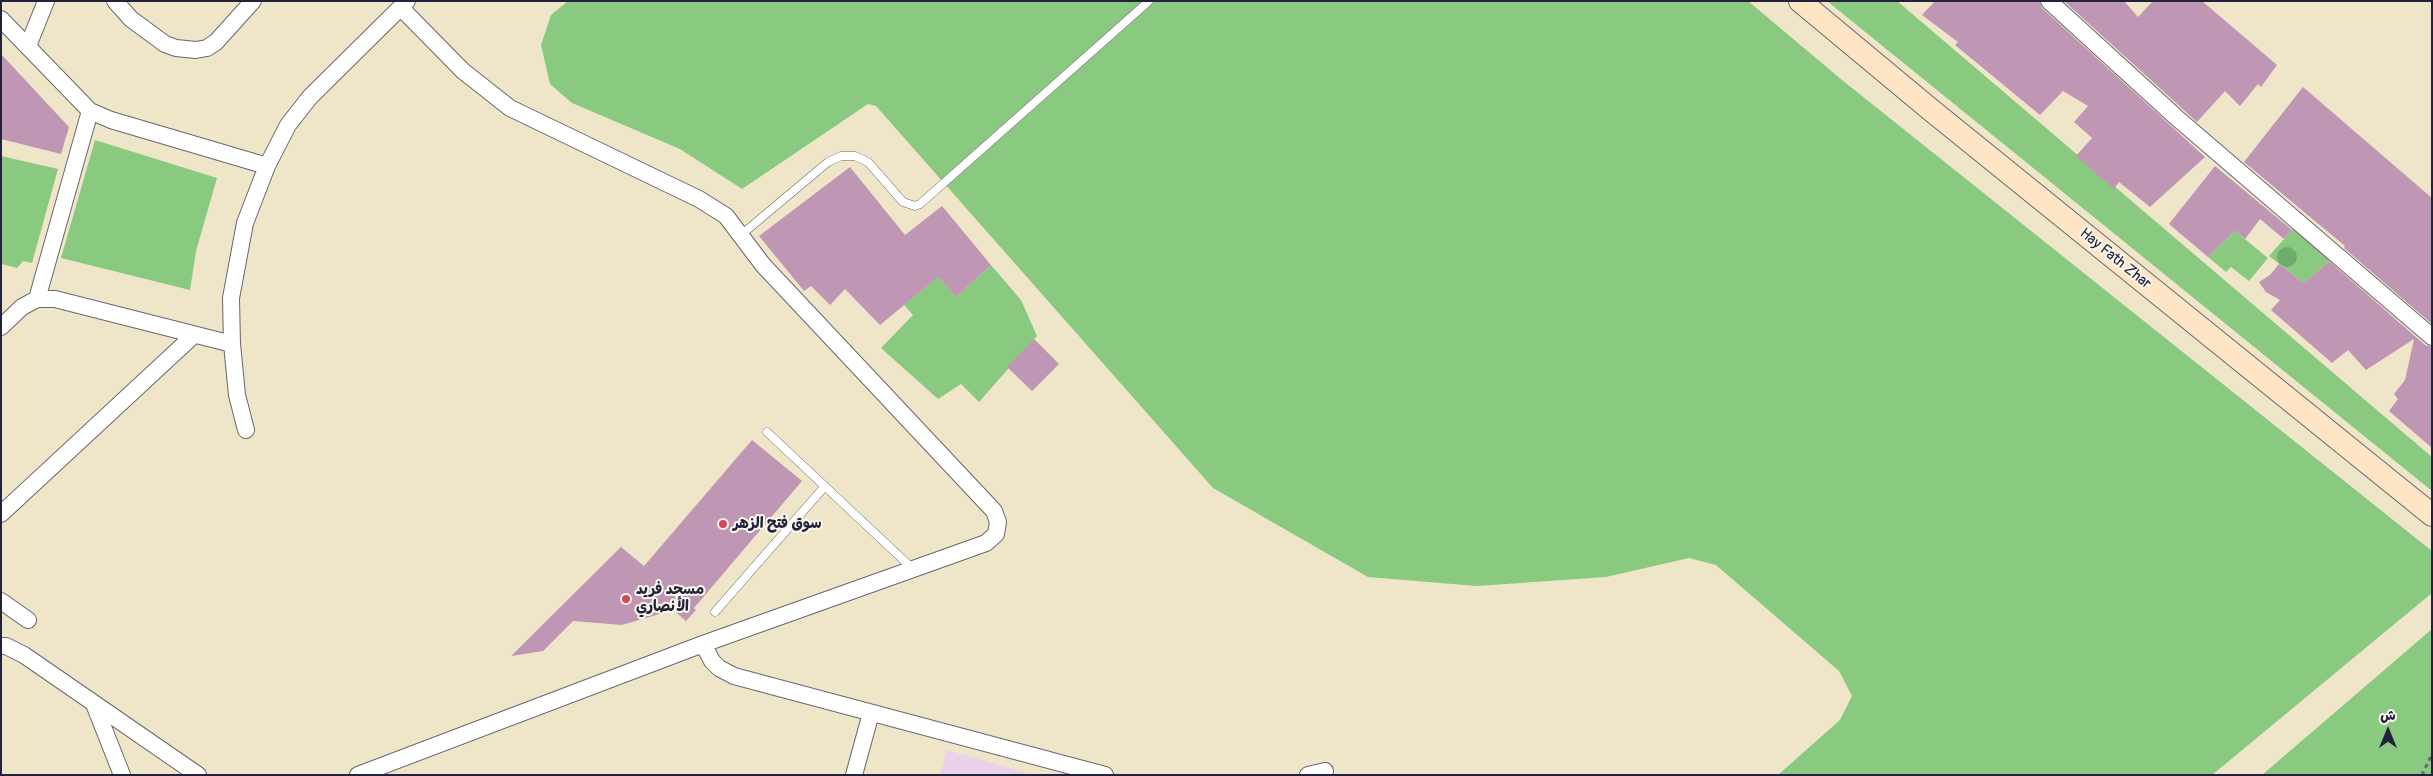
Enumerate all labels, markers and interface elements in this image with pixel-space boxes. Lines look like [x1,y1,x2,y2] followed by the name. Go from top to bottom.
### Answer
[2076,225,2154,293] street label: Hay Fath Zhar
[733,515,822,533] place label: سوق فتح الزهر
[717,518,729,530] marker: سوق فتح الزهر
[636,581,704,616] place label: مسجد فريد الأنصاري
[620,593,632,605] marker: مسجد فريد الأنصاري
[2363,706,2413,756] north arrow
[2380,707,2396,724] text: ش

